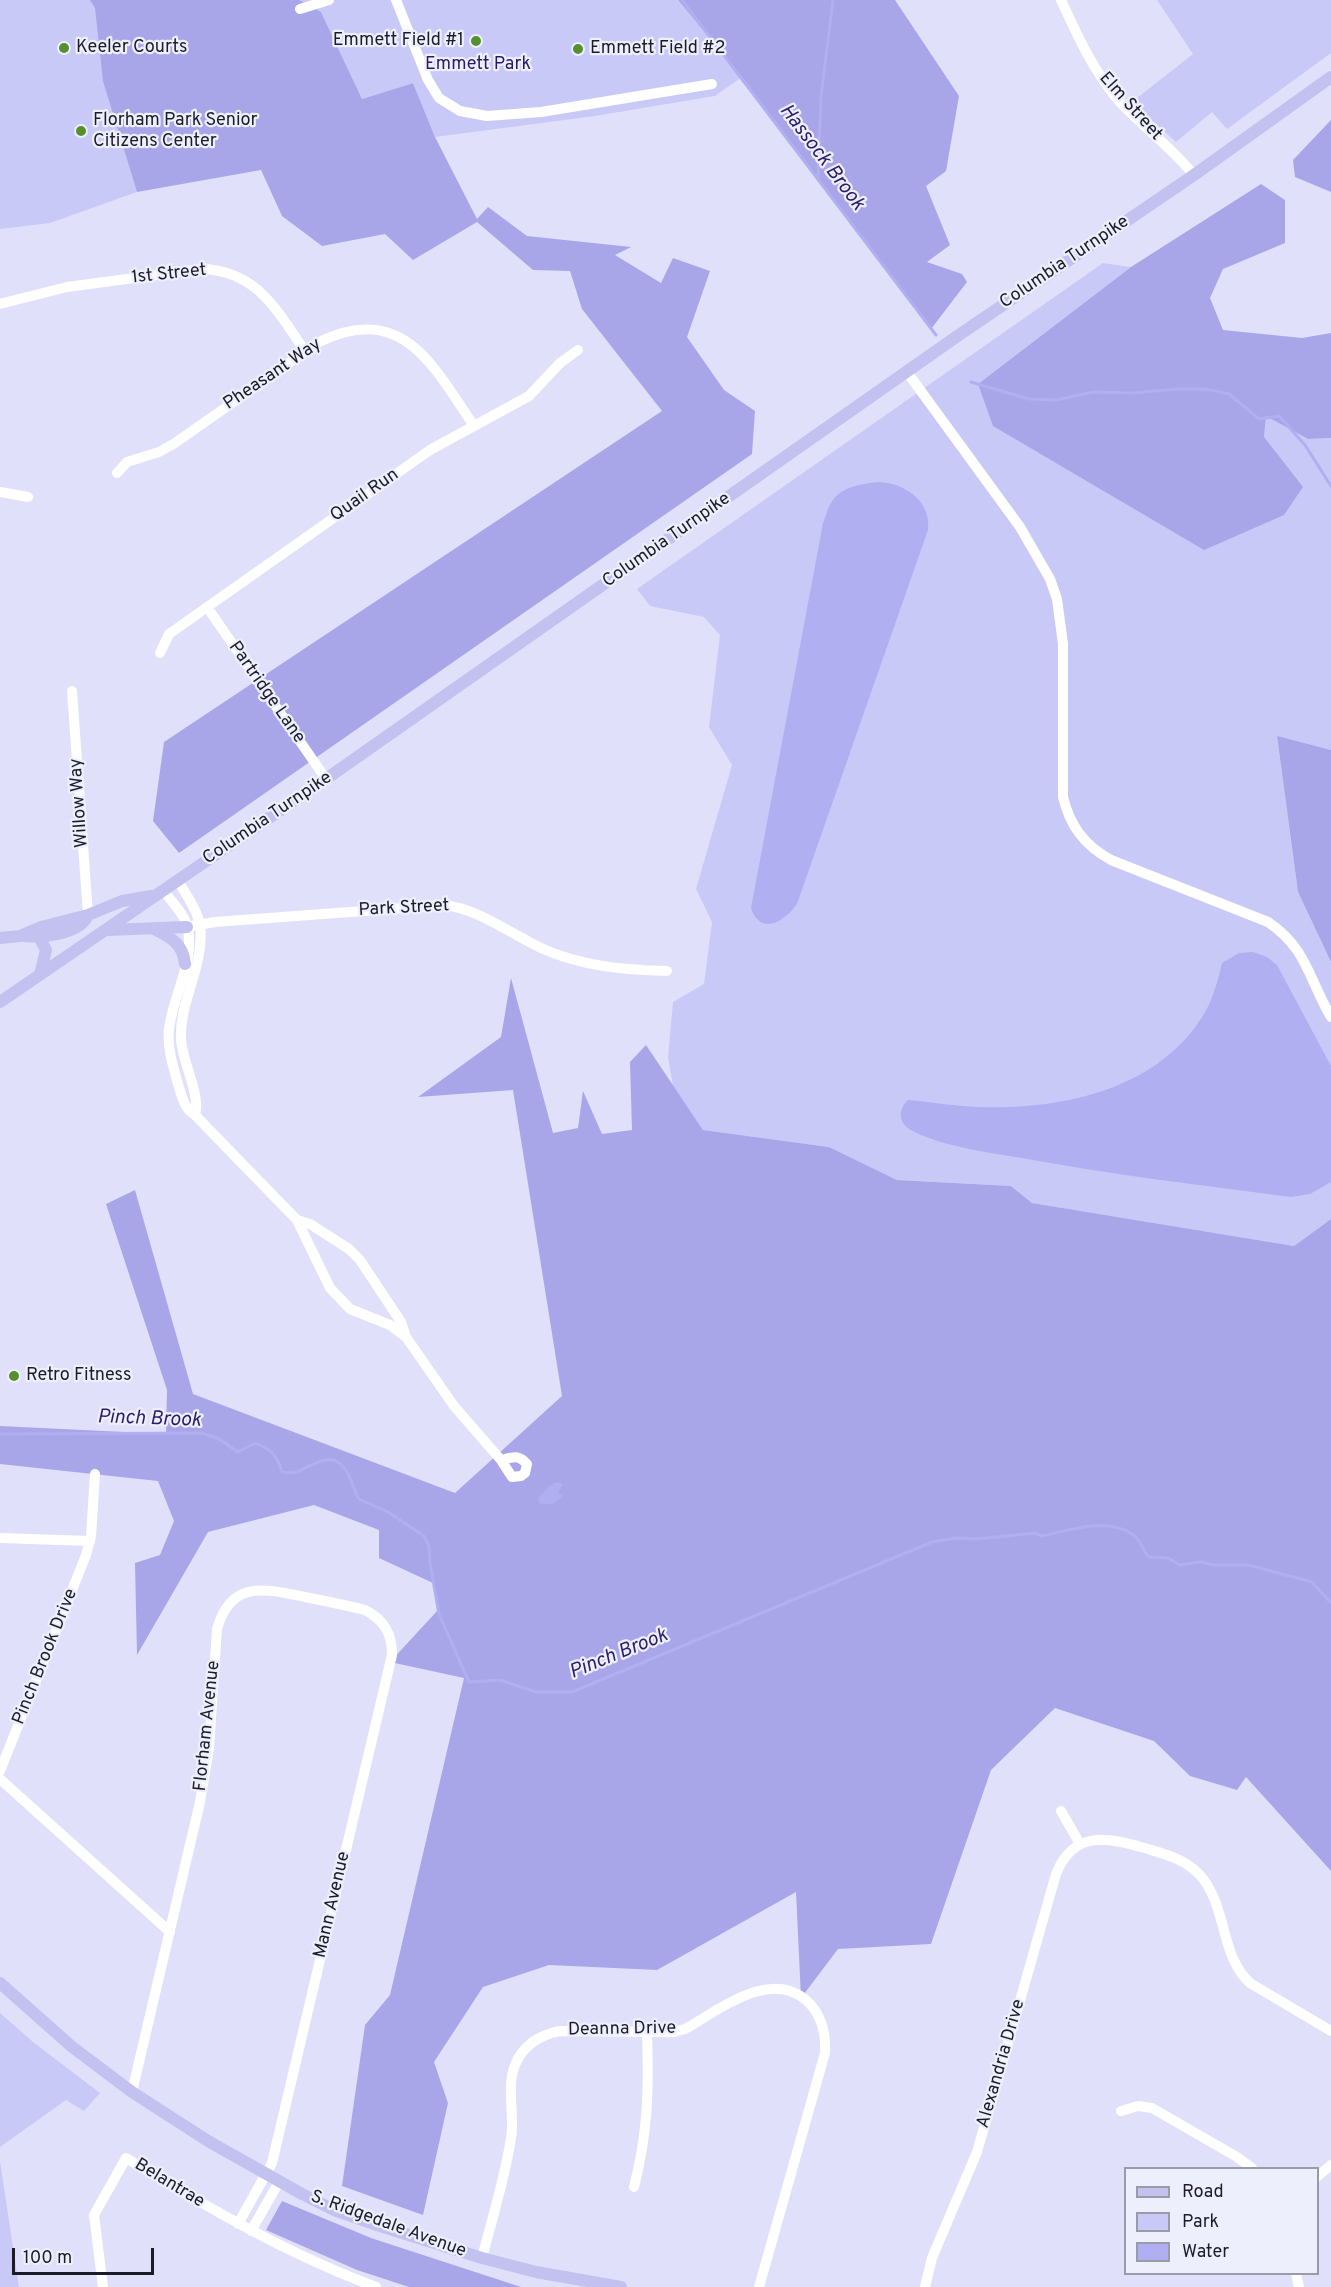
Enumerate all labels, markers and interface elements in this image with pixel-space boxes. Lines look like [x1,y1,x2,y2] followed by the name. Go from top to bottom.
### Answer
[333,30,464,52] place label: Emmett Field #1
[469,34,483,48] marker: Emmett Field #1
[76,37,187,59] place label: Keeler Courts
[590,38,726,60] place label: Emmett Field #2
[57,41,71,55] marker: Keeler Courts
[571,42,585,56] marker: Emmett Field #2
[425,54,531,76] park label: Emmett Park
[1094,68,1166,146] street label: Elm Street
[773,100,869,216] water label: Hassock Brook
[93,110,257,152] place label: Florham Park Senior Citizens Center
[74,124,88,138] marker: Florham Park Senior Citizens Center
[996,212,1134,314] street label: Columbia Turnpike
[130,260,208,290] street label: 1st Street
[220,334,326,416] street label: Pheasant Way
[327,465,403,527] street label: Quail Run
[599,489,735,593] street label: Columbia Turnpike
[223,638,309,748] street label: Partridge Lane
[66,757,94,849] street label: Willow Way
[199,768,337,870] street label: Columbia Turnpike
[358,896,450,922] street label: Park Street
[26,1365,131,1387] place label: Retro Fitness
[7,1369,21,1383] marker: Retro Fitness
[97,1406,201,1434] water label: Pinch Brook
[9,1586,83,1728] street label: Pinch Brook Drive
[566,1624,672,1686] water label: Pinch Brook
[190,1660,226,1792] street label: Florham Avenue
[310,1850,356,1960] street label: Mann Avenue
[973,1997,1031,2131] street label: Alexandria Drive
[568,2018,676,2042] street label: Deanna Drive
[130,2155,208,2213] street label: Belantrae
[1124,2167,1319,2275] legend
[1182,2181,1224,2204] text: Road
[307,2187,469,2263] street label: S. Ridgedale Avenue
[1182,2211,1219,2234] text: Park
[15,2236,158,2274] scale bar
[1182,2241,1229,2264] text: Water
[23,2247,72,2270] text: 100 m

